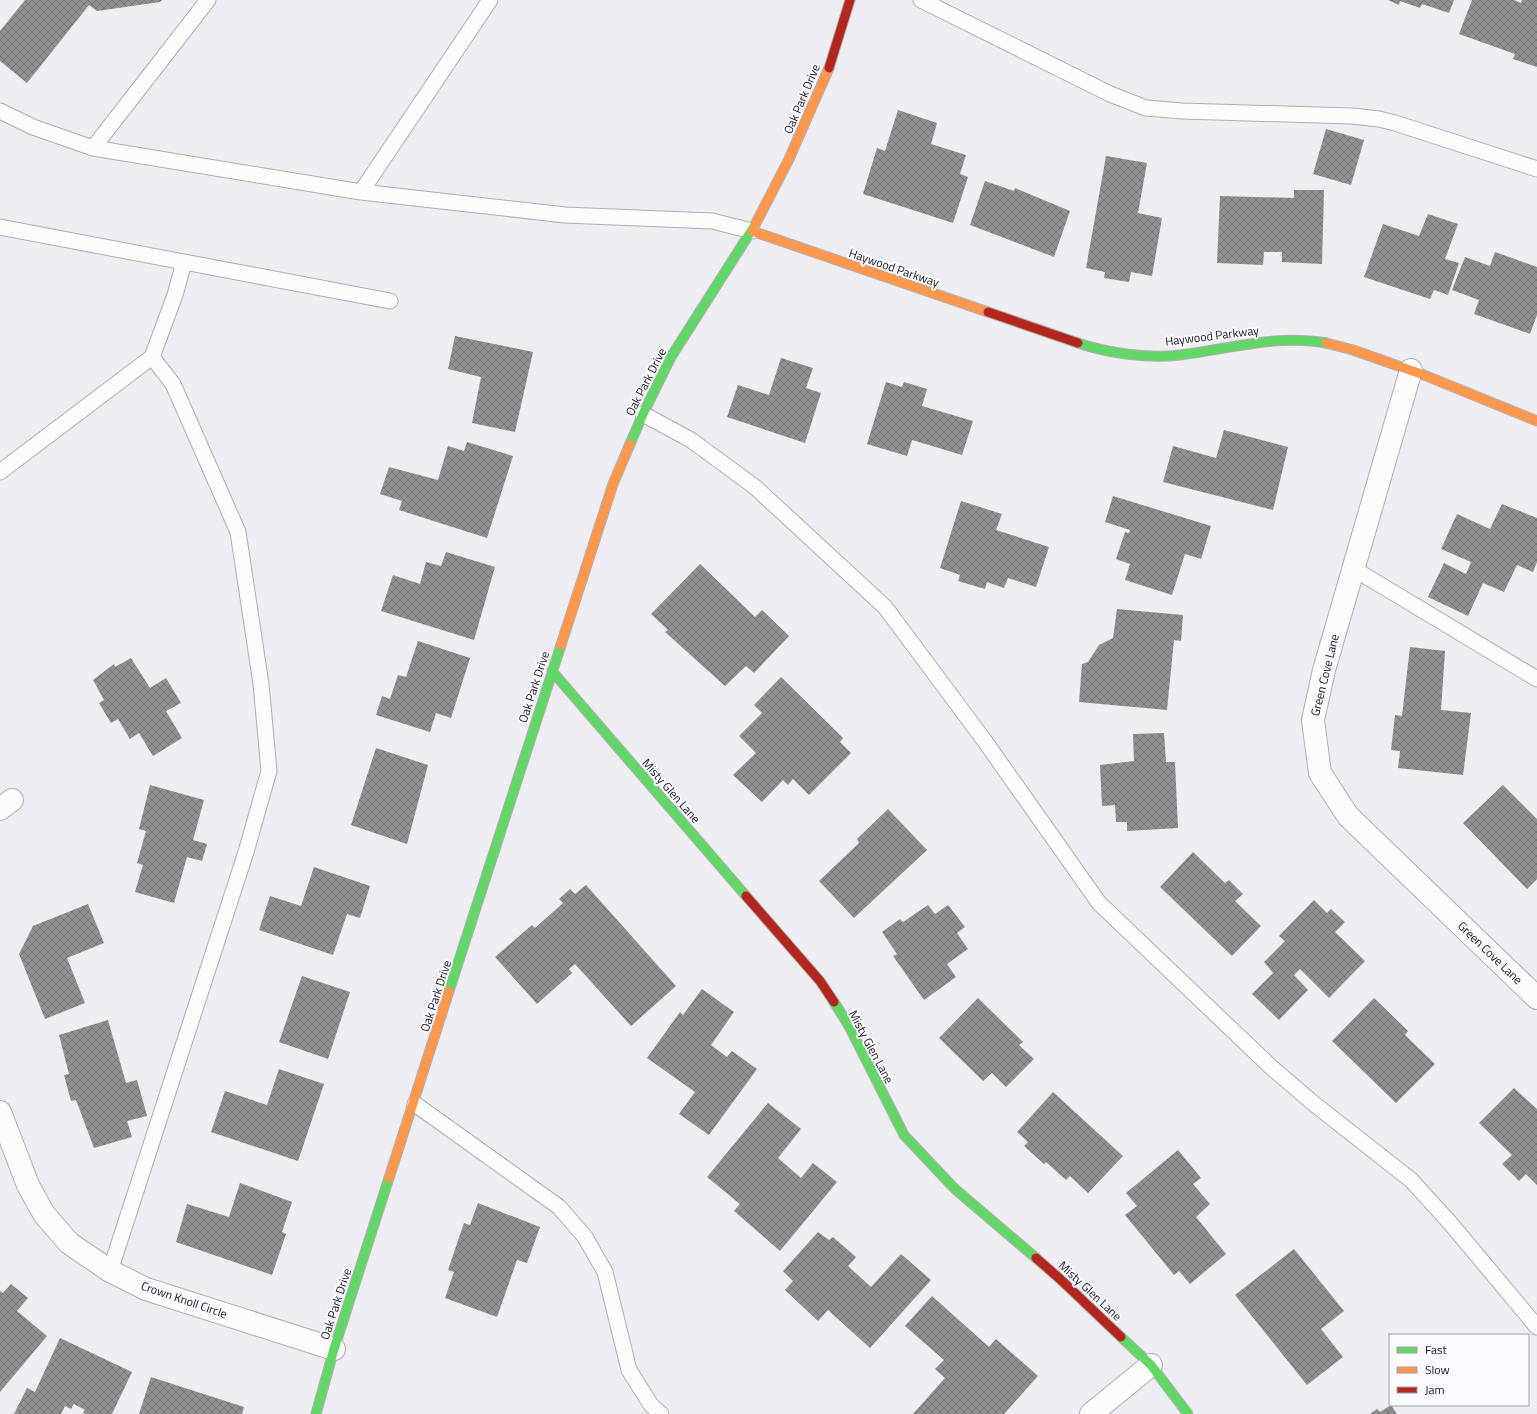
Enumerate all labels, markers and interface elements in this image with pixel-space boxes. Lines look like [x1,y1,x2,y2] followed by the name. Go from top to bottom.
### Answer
[778,61,825,137] street label: Oak Park Drive
[846,243,942,292] street label: Haywood Parkway
[1164,320,1260,351] street label: Haywood Parkway
[620,344,671,419] street label: Oak Park Drive
[1305,632,1344,718] street label: Green Cove Lane
[513,649,554,725] street label: Oak Park Drive
[638,754,705,827] street label: Misty Glen Lane
[1454,917,1527,989] street label: Green Cove Lane
[415,958,456,1034] street label: Oak Park Drive
[844,1007,899,1087] street label: Misty Glen Lane
[1054,1256,1126,1325] street label: Misty Glen Lane
[315,1266,356,1342] street label: Oak Park Drive
[139,1276,230,1323] street label: Crown Knoll Circle
[1389,1334,1529,1406] legend
[1425,1340,1448,1359] text: Fast
[1425,1360,1450,1379] text: Slow
[1425,1380,1445,1399] text: Jam

